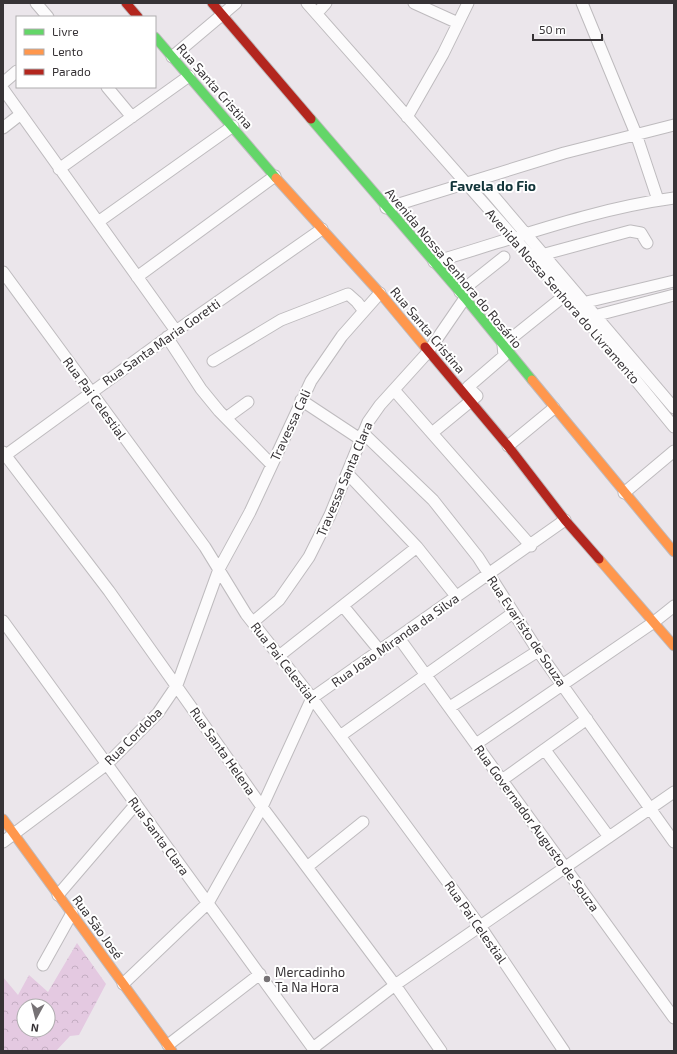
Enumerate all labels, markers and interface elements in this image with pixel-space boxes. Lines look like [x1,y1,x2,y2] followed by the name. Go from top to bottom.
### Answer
[16,16,156,88] legend
[533,16,602,42] scale bar
[539,22,566,36] text: 50 m
[52,24,79,38] text: Livre
[174,40,256,132] street label: Rua Santa Cristina
[52,44,83,58] text: Lento
[52,64,91,78] text: Parado
[450,177,536,194] district label: Favela do Fio
[382,185,526,351] street label: Avenida Nossa Senhora do Rosário
[483,205,643,387] street label: Avenida Nossa Senhora do Livramento
[387,284,469,376] street label: Rua Santa Cristina
[99,295,223,389] street label: Rua Santa Maria Goretti
[60,354,130,442] street label: Rua Pai Celestial
[266,387,314,463] street label: Travessa Cali
[313,419,375,539] street label: Travessa Santa Clara
[484,573,570,689] street label: Rua Evaristo de Souza
[328,590,462,690] street label: Rua João Miranda da Silva
[248,619,320,705] street label: Rua Pai Celestial
[101,704,165,768] street label: Rua Cordoba
[187,704,259,798] street label: Rua Santa Helena
[471,742,603,914] street label: Rua Governador Augusto de Souza
[125,794,193,878] street label: Rua Santa Clara
[442,878,511,967] street label: Rua Pai Celestial
[69,892,127,962] street label: Rua São José
[275,964,345,995] place label: Mercadinho Ta Na Hora
[262,974,272,984] marker: Mercadinho Ta Na Hora
[16,998,56,1038] north arrow
[30,1021,39,1035] text: N

